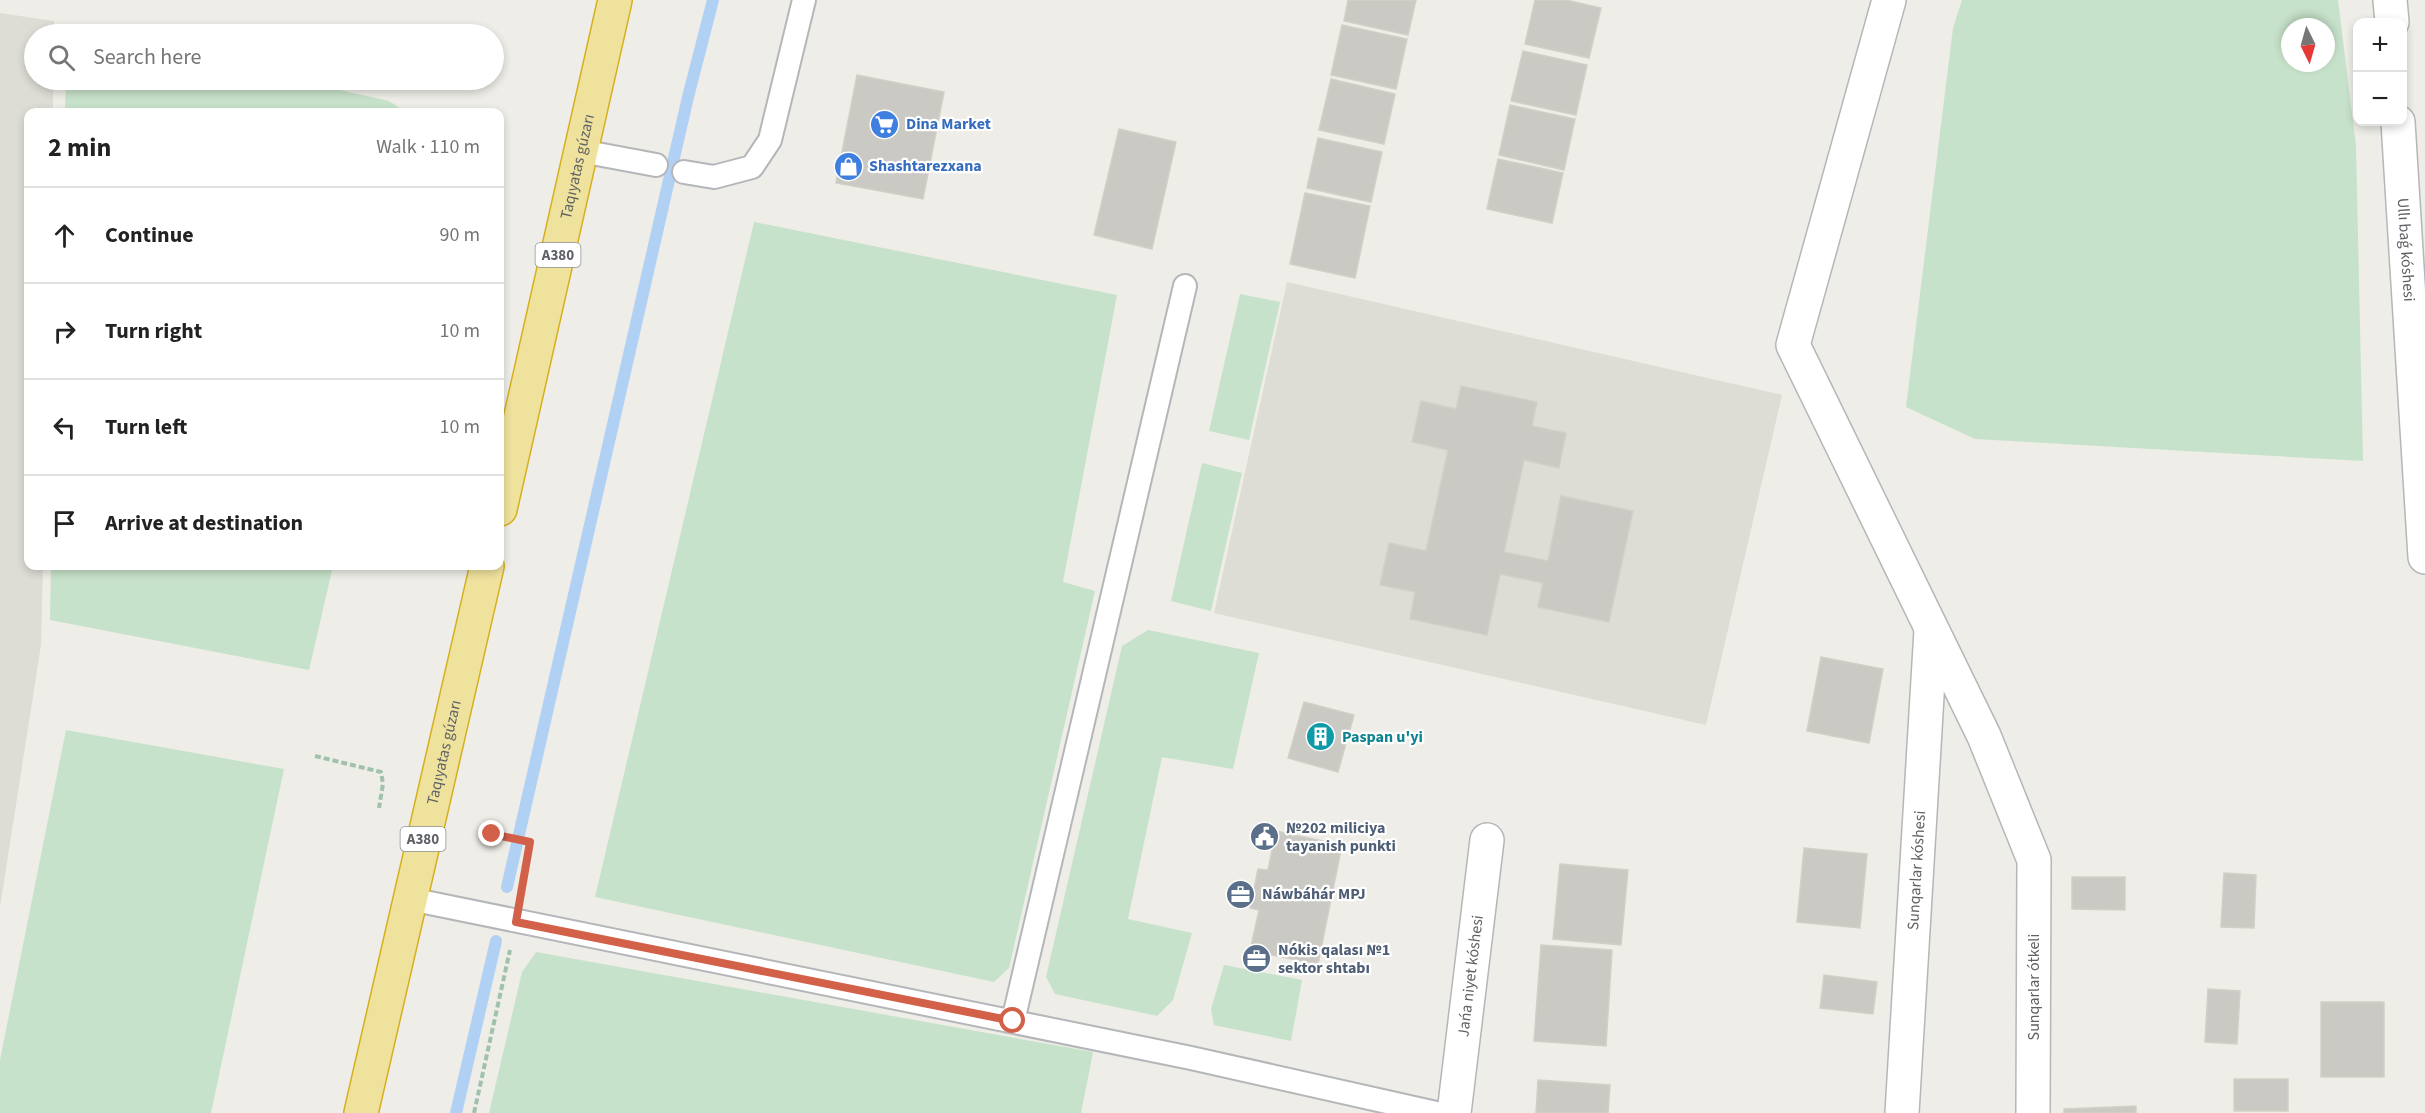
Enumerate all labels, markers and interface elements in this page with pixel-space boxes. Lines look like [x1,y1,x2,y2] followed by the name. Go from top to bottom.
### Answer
[2281,18,2335,72] north arrow
[2353,18,2407,126] map controls
[2353,18,2407,72] button: +
[24,24,504,90] search box
[45,41,78,74] icon: search
[93,41,201,73] text: Search here
[2353,72,2407,126] button: −
[869,108,901,140] supermarket icon: Dina Market
[555,112,600,221] street label: Taqıyatas gúzarı
[906,113,991,135] place label: Dina Market
[48,129,111,166] text: 2 min
[376,133,480,161] text: Walk · 110 m
[832,150,864,182] shop icon: Shashtarezxana
[869,155,982,177] place label: Shashtarezxana
[2392,197,2420,302] street label: Ullı baǵ kóshesi
[48,219,81,252] icon: ahead
[105,219,194,251] text: Continue
[440,221,480,249] text: 90 m
[536,243,580,267] road number: A380
[48,315,81,348] icon: right
[105,315,202,347] text: Turn right
[440,317,480,345] text: 10 m
[48,411,81,444] icon: left
[105,411,187,443] text: Turn left
[440,413,480,441] text: 10 m
[48,507,81,540] icon: arrive
[105,507,303,539] text: Arrive at destination
[421,698,467,807] street label: Taqıyatas gúzarı
[1305,721,1337,753] building icon: Paspan u'yi
[1342,726,1423,748] place label: Paspan u'yi
[1902,810,1931,931] street label: Sunqarlar kóshesi
[1286,817,1396,857] place label: №202 miliciya tayanish punkti
[478,820,504,846] route end
[1249,821,1281,853] public building icon: №202 miliciya tayanish punkti
[400,827,446,851] road number: A380
[1225,878,1257,910] office icon: Náwbáhár MPJ
[1262,883,1366,905] place label: Náwbáhár MPJ
[1452,914,1489,1038] street label: Jańa niyet kóshesi
[2023,934,2045,1040] street label: Sunqarlar ótkeli
[1278,939,1390,979] place label: Nókis qalası №1 sektor shtabı
[1241,943,1273,975] office icon: Nókis qalası №1 sektor shtabı
[999,1007,1025,1033] route start

